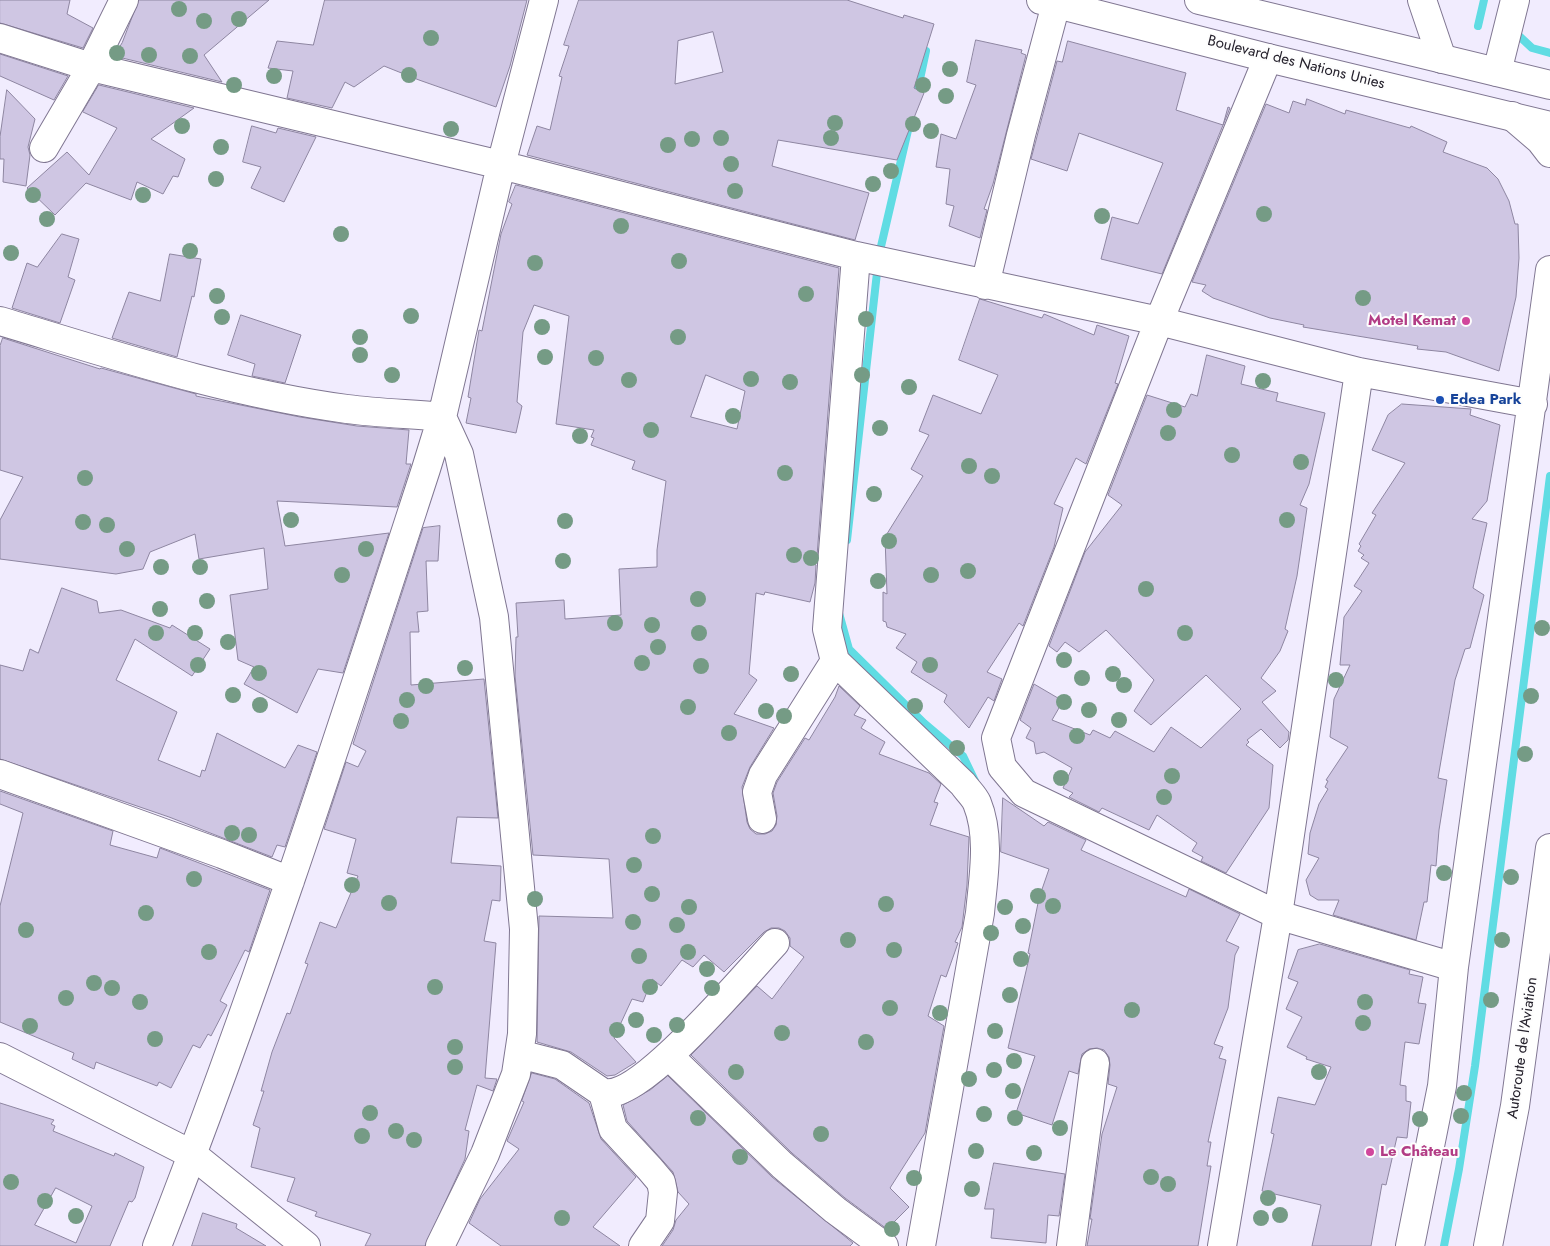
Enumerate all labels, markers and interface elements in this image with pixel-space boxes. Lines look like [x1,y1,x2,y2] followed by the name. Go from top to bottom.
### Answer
[1205,32,1387,94] street label: Boulevard des Nations Unies
[1368,312,1456,330] place label: Motel Kemat
[1460,315,1472,327] marker: Motel Kemat
[1450,391,1521,409] place label: Edea Park
[1434,394,1446,406] marker: Edea Park
[1504,976,1542,1120] street label: Autoroute de l'Aviation
[1380,1143,1458,1161] place label: Le Château
[1364,1146,1376,1158] marker: Le Château

